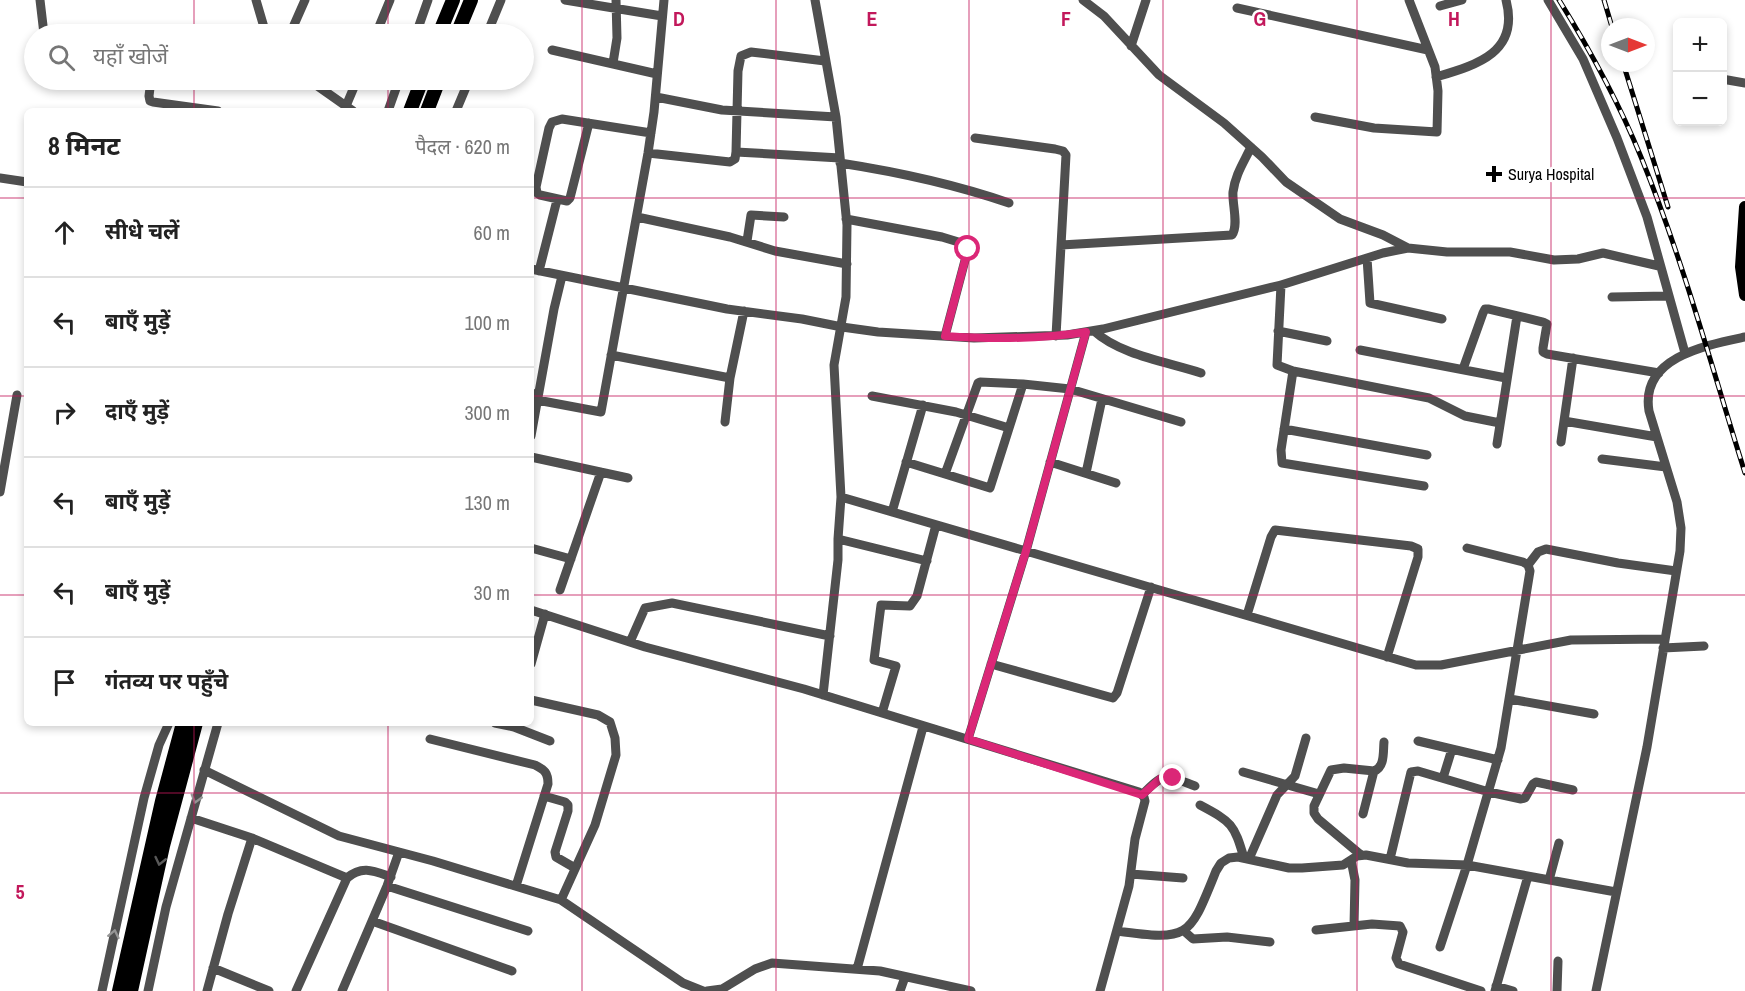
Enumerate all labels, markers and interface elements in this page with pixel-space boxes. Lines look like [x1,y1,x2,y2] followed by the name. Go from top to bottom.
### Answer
[673,5,685,32] text: D
[867,5,878,32] text: E
[1061,5,1071,32] text: F
[1254,5,1266,32] text: G
[1448,5,1460,32] text: H
[1601,18,1655,72] north arrow
[1673,18,1727,126] map controls
[1673,18,1727,72] button: +
[24,24,534,90] search box
[45,41,78,74] icon: search
[93,41,168,71] text: यहाँ खोजें
[1673,72,1727,126] button: −
[48,128,120,163] text: 8 मिनट
[415,133,510,160] text: पैदल · 620 m
[1508,163,1594,185] place label: Surya Hospital
[1485,165,1503,183] marker: Surya Hospital
[48,216,81,249] icon: ahead
[105,216,179,246] text: सीधे चलें
[474,219,510,246] text: 60 m
[954,235,980,261] route start
[48,306,81,339] icon: left
[105,306,170,336] text: बाएँ मुड़ें
[464,309,510,336] text: 100 m
[48,396,81,429] icon: right
[105,396,169,426] text: दाएँ मुड़ें
[464,399,510,426] text: 300 m
[48,486,81,519] icon: left
[105,486,170,516] text: बाएँ मुड़ें
[464,489,510,516] text: 130 m
[48,576,81,609] icon: left
[105,576,170,606] text: बाएँ मुड़ें
[474,579,510,606] text: 30 m
[48,666,81,699] icon: arrive
[105,666,228,696] text: गंतव्य पर पहुँचे
[1159,764,1185,790] route end
[191,794,203,804] one-way arrow
[154,856,167,866] one-way arrow
[15,878,25,905] text: 5
[107,929,120,939] one-way arrow

